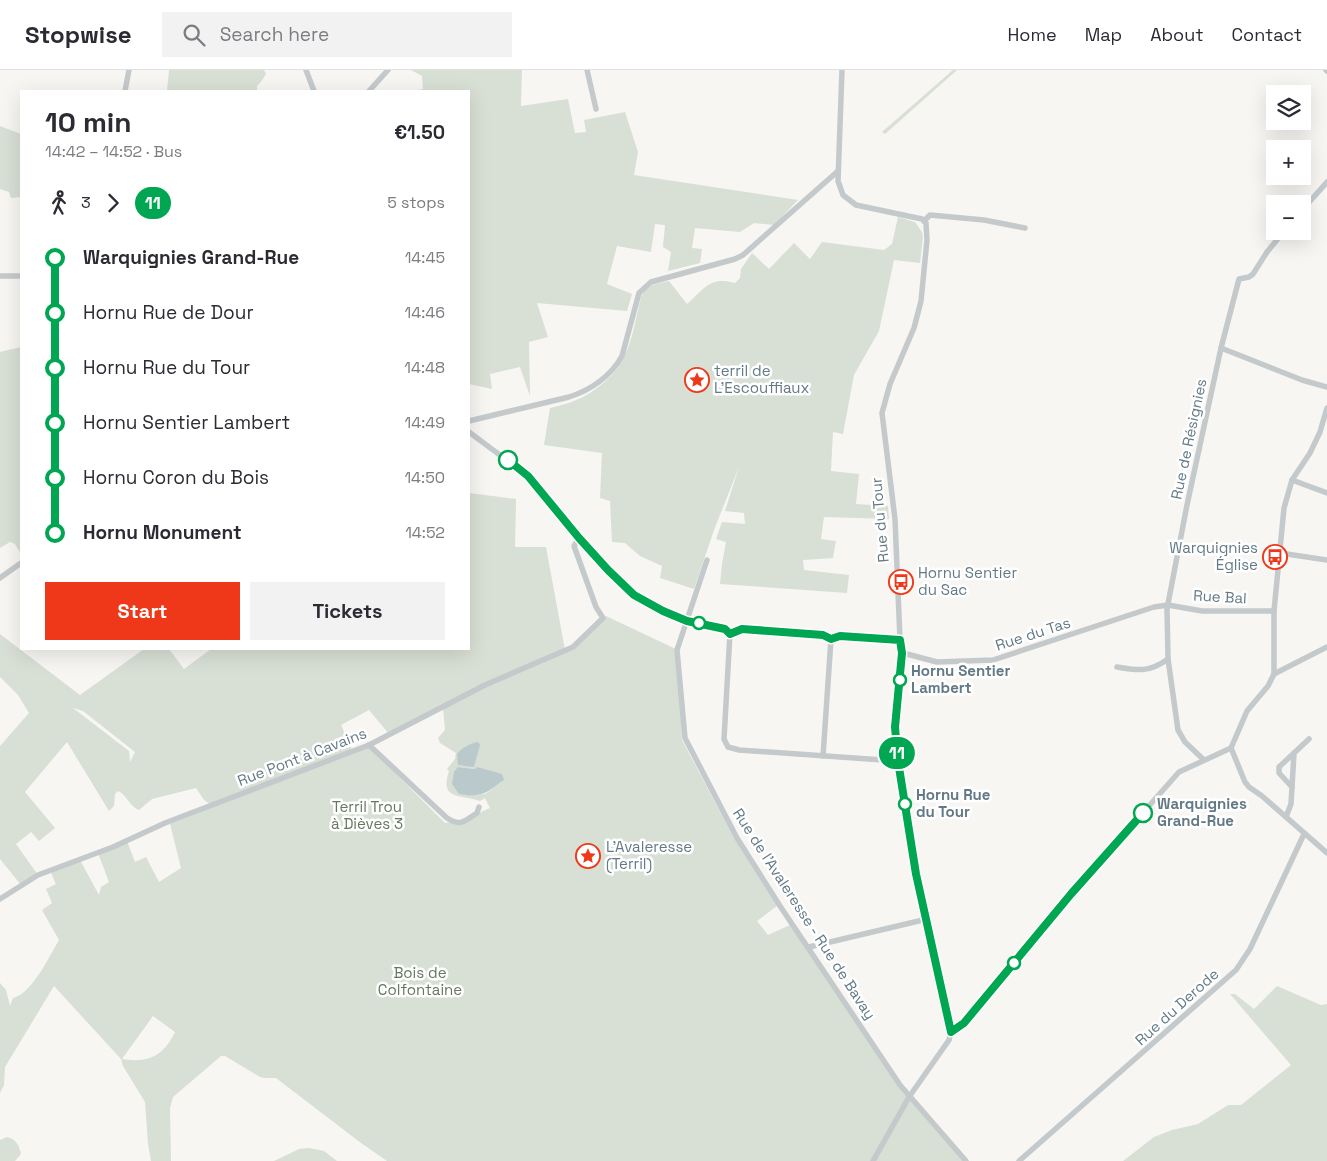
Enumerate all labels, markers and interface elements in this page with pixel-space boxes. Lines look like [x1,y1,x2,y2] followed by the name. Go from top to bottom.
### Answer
[162,12,512,57] search box
[25,19,132,50] text: Stopwise
[180,21,208,49] icon: search
[220,22,329,47] text: Search here
[1008,23,1057,46] text: Home
[1085,23,1122,46] text: Map
[1150,23,1204,46] text: About
[1232,23,1302,46] text: Contact
[1266,85,1311,240] map controls
[1266,85,1311,130] button: layers
[45,104,132,140] text: 10 min
[394,120,445,145] text: €1.50
[1266,140,1311,185] button: +
[45,141,182,162] text: 14:42 – 14:52 · Bus
[45,189,73,217] icon: walk
[99,189,127,217] icon: forward
[145,191,161,214] text: 11
[81,192,91,213] text: 3
[387,192,445,213] text: 5 stops
[1266,195,1311,240] button: −
[83,245,299,270] text: Warquignies Grand-Rue
[405,247,445,268] text: 14:45
[83,300,254,325] text: Hornu Rue de Dour
[404,302,445,323] text: 14:46
[83,355,250,380] text: Hornu Rue du Tour
[404,357,445,378] text: 14:48
[714,361,810,397] place label: terril de L'Escouffiaux
[684,367,710,393] place icon: terril de L'Escouffiaux
[1166,377,1211,501] street label: Rue de Résignies
[83,410,290,435] text: Hornu Sentier Lambert
[404,412,445,433] text: 14:49
[498,450,518,470] unlabelled marker
[83,465,269,490] text: Hornu Coron du Bois
[404,467,445,488] text: 14:50
[866,476,893,563] street label: Rue du Tour
[83,520,242,545] text: Hornu Monument
[405,522,445,543] text: 14:52
[1169,538,1258,574] place label: Warquignies Église
[1262,544,1288,570] bus stop icon: Warquignies Église
[918,563,1017,599] place label: Hornu Sentier du Sac
[888,569,914,595] bus stop icon: Hornu Sentier du Sac
[45,582,240,640] button: Start
[250,582,445,640] button: Tickets
[1193,586,1247,607] street label: Rue Bal
[993,612,1073,655] street label: Rue du Tas
[692,616,706,630] unlabelled marker
[911,661,1010,697] place label: Hornu Sentier Lambert
[893,673,907,687] marker: Hornu Sentier Lambert
[235,723,369,790] street label: Rue Pont à Cavains
[874,737,920,769] line badge: 11
[889,741,905,764] text: 11
[916,785,991,821] place label: Hornu Rue du Tour
[1157,794,1247,830] place label: Warquignies Grand-Rue
[331,797,403,833] park label: Terril Trou à Dièves 3
[898,797,912,811] marker: Hornu Rue du Tour
[1133,803,1153,823] marker: Warquignies Grand-Rue
[729,804,880,1023] street label: Rue de l'Avaleresse - Rue de Bavay
[606,837,692,874] place label: L'Avaleresse (Terril)
[575,843,601,869] place icon: L'Avaleresse (Terril)
[1007,956,1021,970] unlabelled marker
[378,963,462,999] park label: Bois de Colfontaine
[1131,964,1223,1049] street label: Rue du Derode

